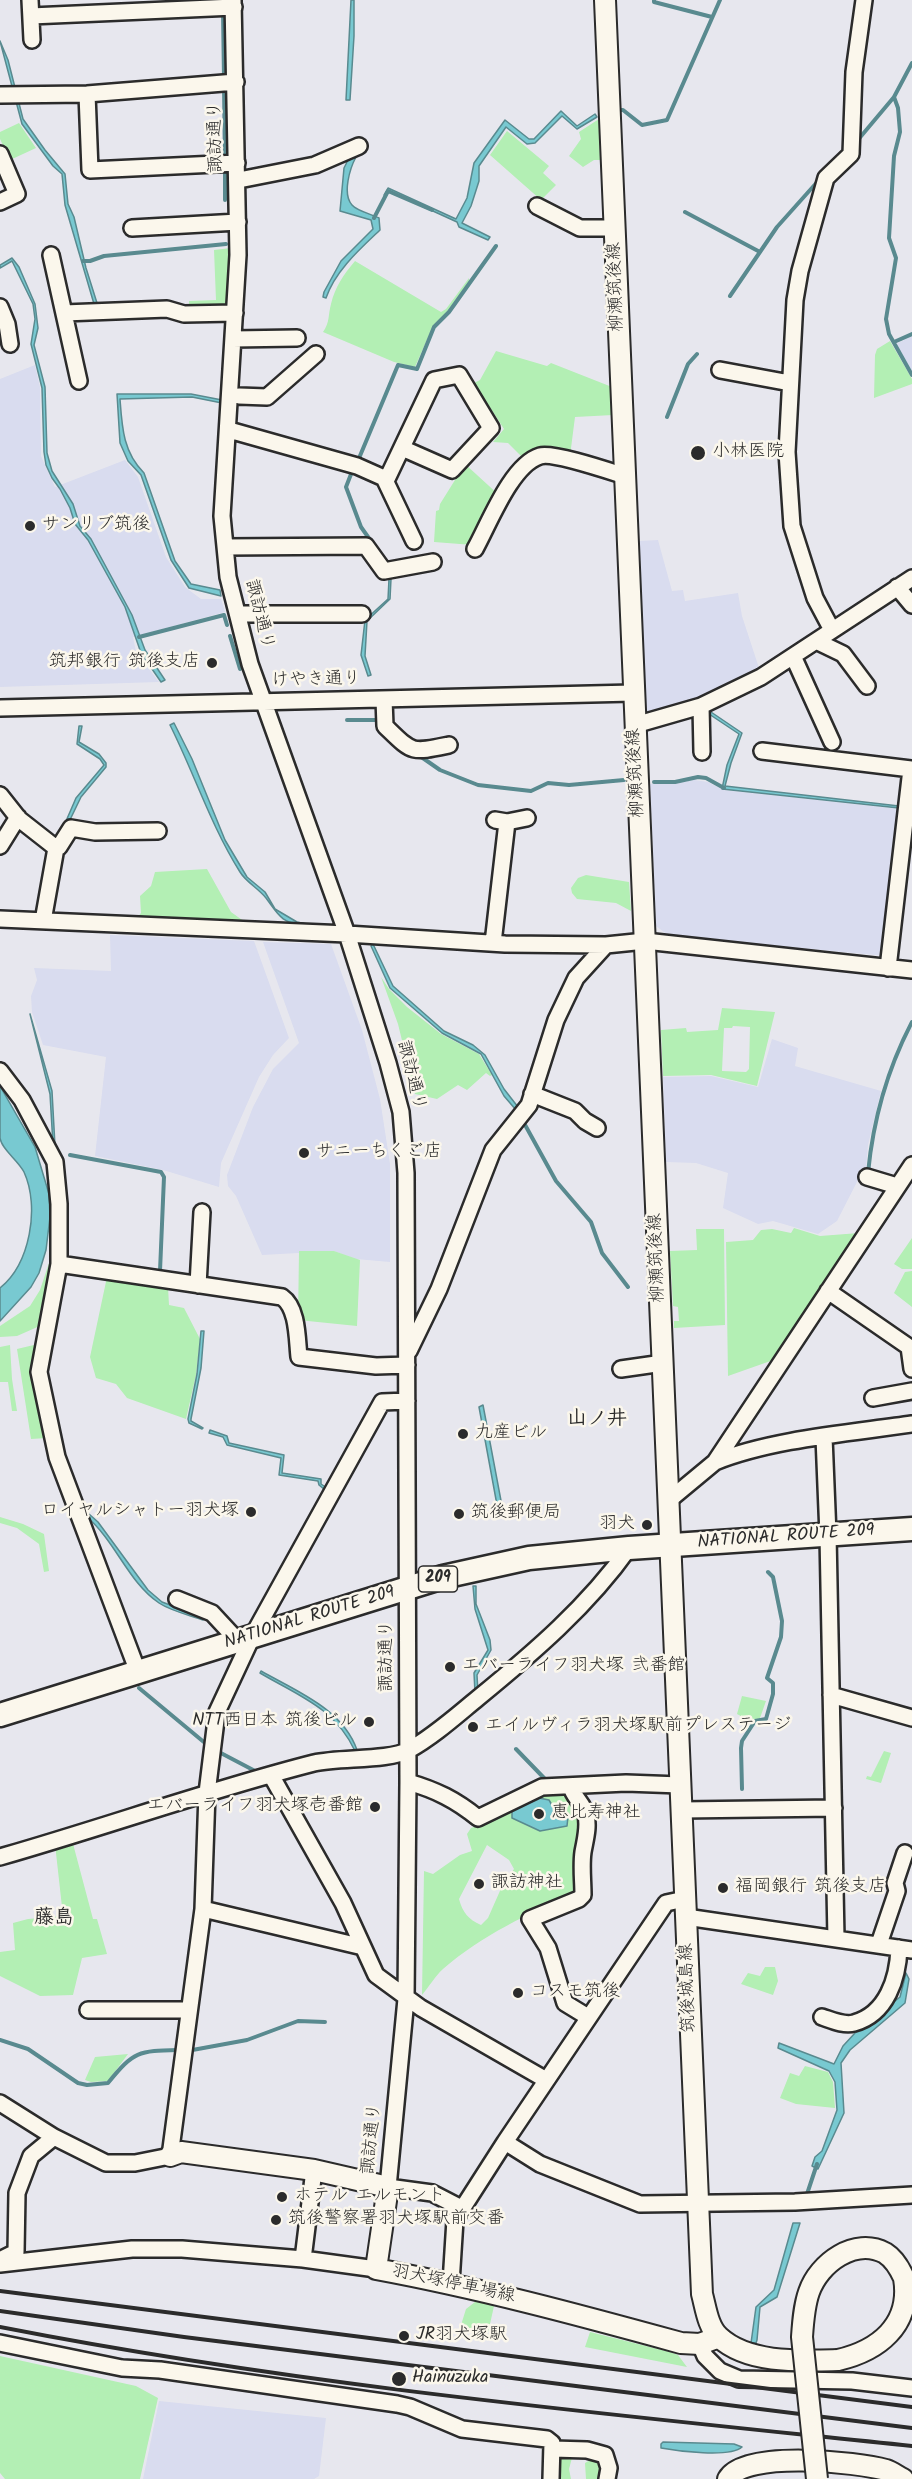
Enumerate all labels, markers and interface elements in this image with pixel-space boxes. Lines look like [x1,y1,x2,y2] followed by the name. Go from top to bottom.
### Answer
[206,101,228,173] street label: 諏訪通り
[605,242,629,332] street label: 柳瀬筑後線
[712,442,784,464] place label: 小林医院
[689,444,707,462] marker: 小林医院
[42,515,150,537] place label: サンリブ筑後
[23,519,37,533] marker: サンリブ筑後
[239,577,277,653] street label: 諏訪通り
[49,652,200,674] place label: 筑邦銀行 筑後支店
[205,656,219,670] marker: 筑邦銀行 筑後支店
[271,669,361,693] street label: けやき通り
[624,727,650,819] street label: 柳瀬筑後線
[391,1038,429,1114] street label: 諏訪通り
[316,1142,442,1164] place label: サニーちくご店
[297,1146,311,1160] marker: サニーちくご店
[646,1213,670,1303] street label: 柳瀬筑後線
[567,1409,627,1433] district label: 山ノ井
[475,1423,547,1445] place label: 九産ビル
[456,1427,470,1441] marker: 九産ビル
[41,1501,239,1523] place label: ロイヤルシャトー羽犬塚
[471,1503,561,1525] place label: 筑後郵便局
[244,1505,258,1519] marker: ロイヤルシャトー羽犬塚
[452,1507,466,1521] marker: 筑後郵便局
[599,1514,635,1536] place label: 羽犬
[640,1518,654,1532] marker: 羽犬
[697,1521,875,1555] street label: NATIONAL ROUTE 209
[418,1566,458,1592] road number: 209
[222,1583,398,1655] street label: NATIONAL ROUTE 209
[377,1620,399,1692] street label: 諏訪通り
[462,1656,685,1678] place label: エバーライフ羽犬塚 弐番館
[443,1660,457,1674] marker: エバーライフ羽犬塚 弐番館
[192,1711,357,1733] place label: NTT西日本 筑後ビル
[362,1715,376,1729] marker: NTT西日本 筑後ビル
[485,1716,791,1738] place label: エイルヴィラ羽犬塚駅前プレステージ
[466,1720,480,1734] marker: エイルヴィラ羽犬塚駅前プレステージ
[147,1796,363,1818] place label: エバーライフ羽犬塚壱番館
[368,1800,382,1814] marker: エバーライフ羽犬塚壱番館
[551,1803,641,1825] place label: 恵比寿神社
[532,1807,546,1821] marker: 恵比寿神社
[491,1873,563,1895] place label: 諏訪神社
[472,1877,486,1891] marker: 諏訪神社
[735,1877,886,1899] place label: 福岡銀行 筑後支店
[716,1881,730,1895] marker: 福岡銀行 筑後支店
[34,1908,74,1932] district label: 藤島
[677,1943,701,2033] street label: 筑後城島線
[530,1982,620,2004] place label: コスモ筑後
[511,1986,525,2000] marker: コスモ筑後
[358,2102,388,2176] street label: 諏訪通り
[294,2186,445,2208] place label: ホテル エルモント
[275,2190,289,2204] marker: ホテル エルモント
[288,2209,504,2231] place label: 筑後警察署羽犬塚駅前交番
[269,2213,283,2227] marker: 筑後警察署羽犬塚駅前交番
[389,2261,517,2309] street label: 羽犬塚停車場線
[416,2325,507,2347] place label: JR羽犬塚駅
[397,2329,411,2343] marker: JR羽犬塚駅
[412,2368,488,2390] place label: Hainuzuka
[390,2370,408,2388] marker: Hainuzuka

